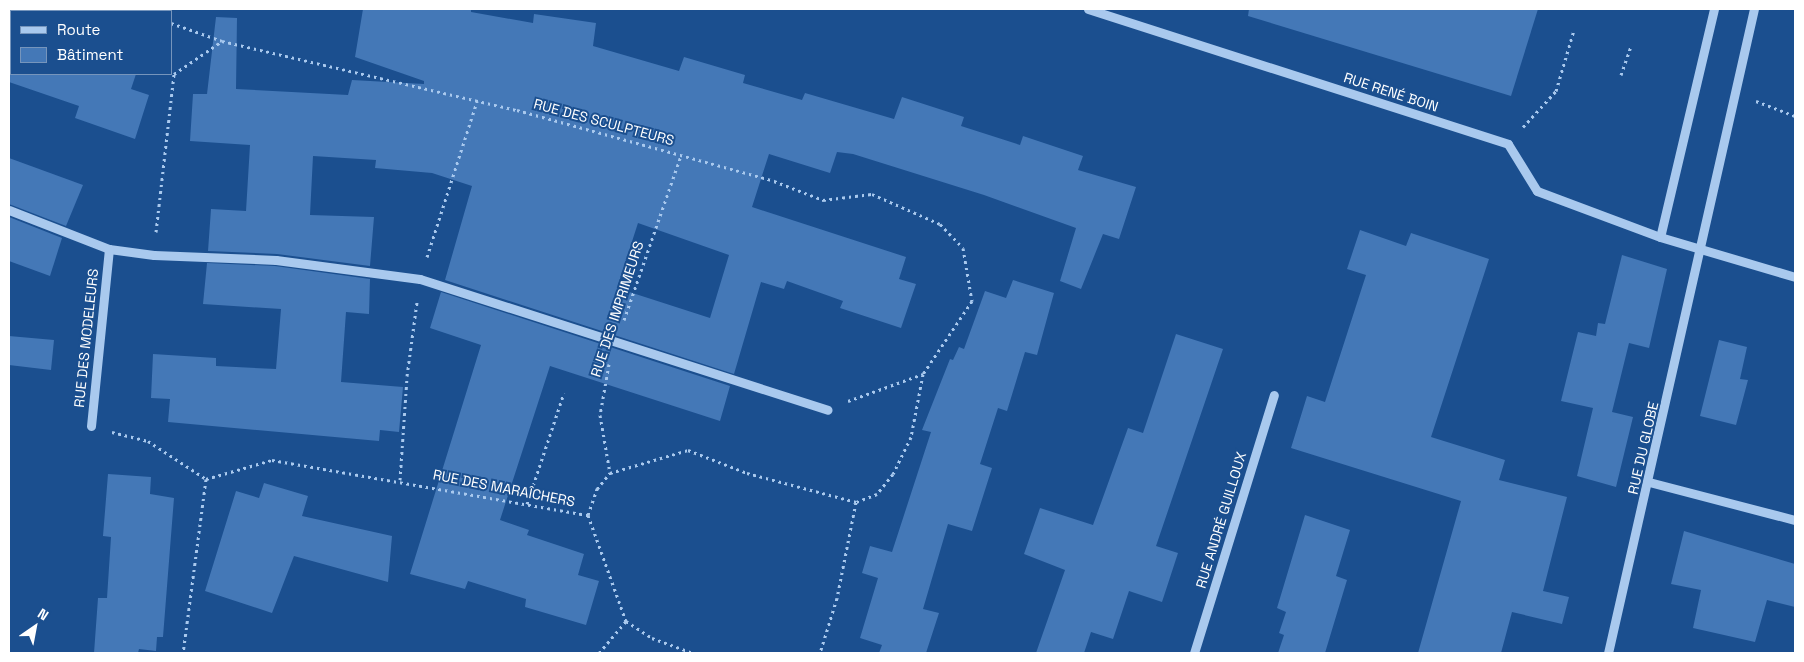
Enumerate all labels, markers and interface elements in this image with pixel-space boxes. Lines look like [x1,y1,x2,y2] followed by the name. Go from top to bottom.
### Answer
[10,10,172,75] legend
[57,20,100,39] text: Route
[57,45,123,64] text: Bâtiment
[1342,69,1440,115] street label: RUE RENÉ BOIN
[532,95,676,149] street label: RUE DES SCULPTEURS
[587,239,647,379] street label: RUE DES IMPRIMEURS
[70,268,102,408] street label: RUE DES MODELEURS
[1624,400,1662,496] street label: RUE DU GLOBE
[1192,450,1250,590] street label: RUE ANDRÉ GUILLOUX
[431,466,577,510] street label: RUE DES MARAÎCHERS
[10,602,60,652] north arrow
[34,604,52,625] text: N

